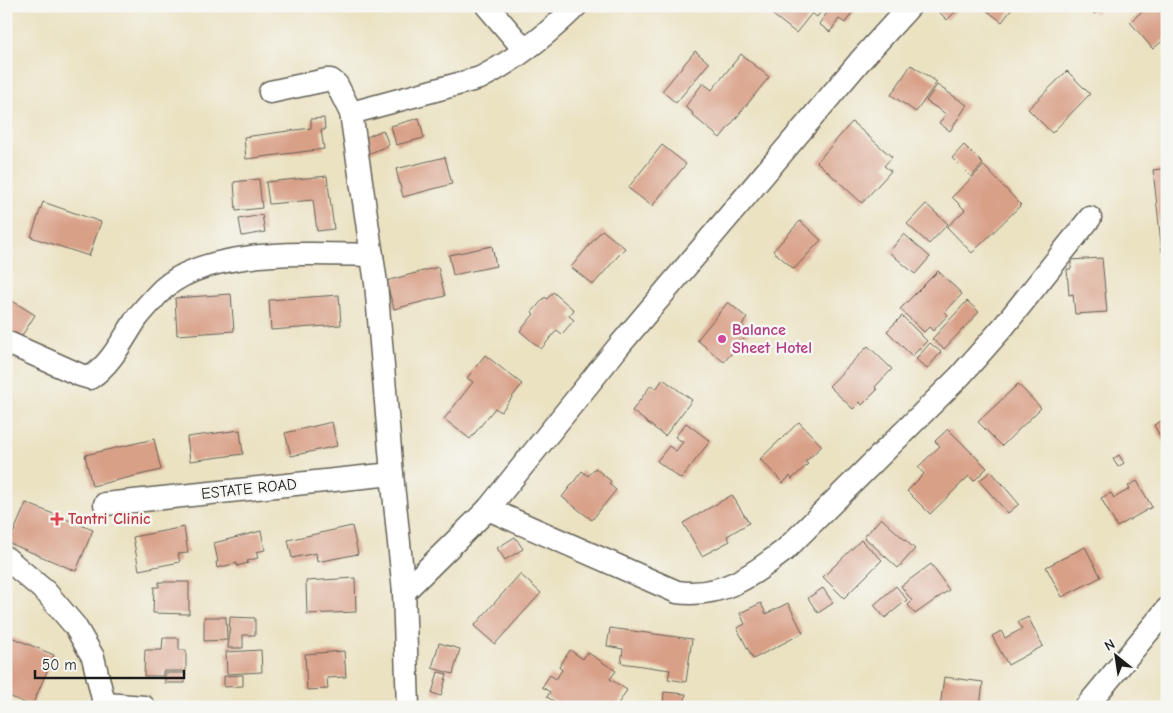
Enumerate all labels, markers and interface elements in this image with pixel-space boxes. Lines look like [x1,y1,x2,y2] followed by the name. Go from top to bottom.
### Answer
[732,321,812,357] place label: Balance Sheet Hotel
[716,333,728,345] marker: Balance Sheet Hotel
[200,475,298,503] street label: ESTATE ROAD
[68,510,151,528] place label: Tantri Clinic
[50,512,64,526] marker: Tantri Clinic
[1090,630,1140,680] north arrow
[1102,636,1118,655] text: N
[35,648,184,680] scale bar
[42,656,77,674] text: 50 m

